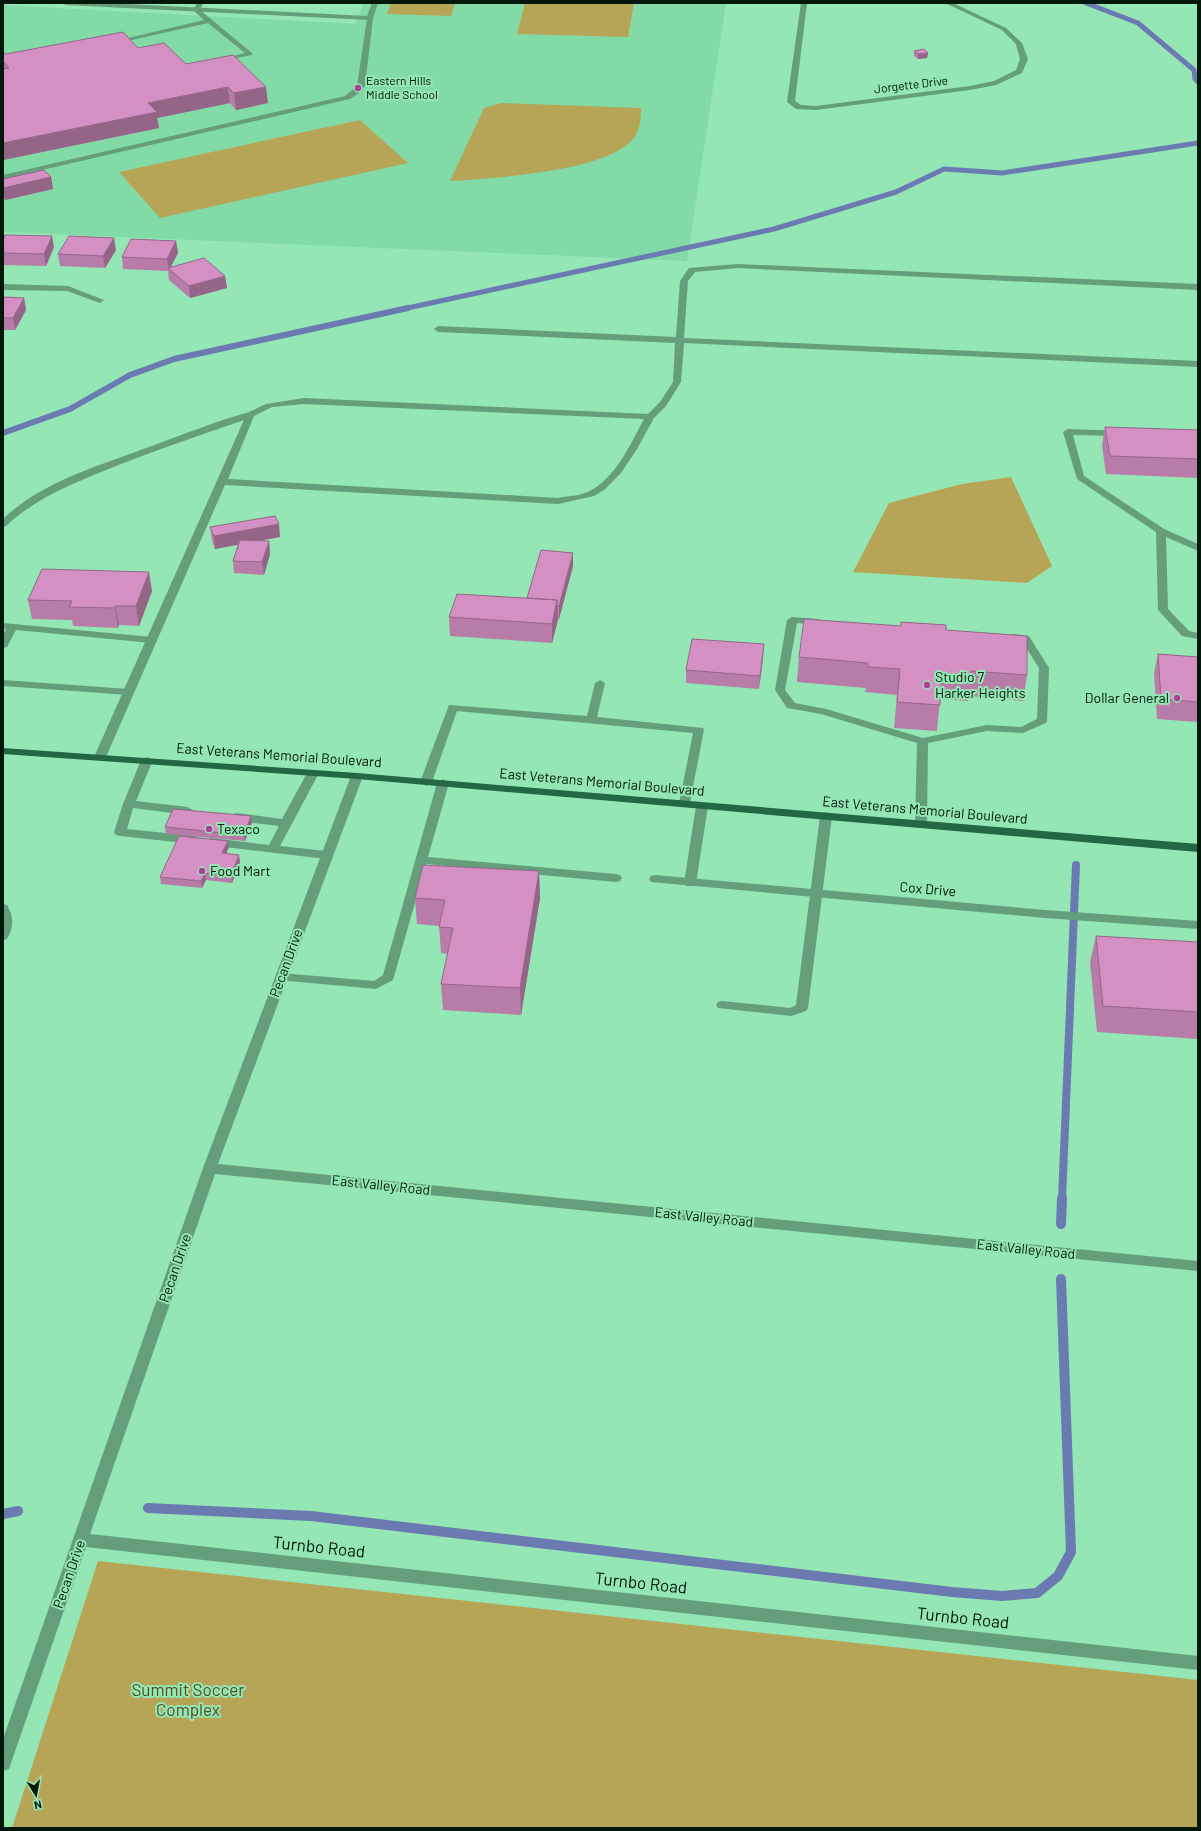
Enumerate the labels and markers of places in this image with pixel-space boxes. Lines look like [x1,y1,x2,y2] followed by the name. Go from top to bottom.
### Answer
[366,73,438,101] place label: Eastern Hills Middle School
[353,83,363,93] marker: Eastern Hills Middle School
[935,668,1026,701] place label: Studio 7 Harker Heights
[922,680,932,690] marker: Studio 7 Harker Heights
[1085,689,1169,706] place label: Dollar General
[1172,693,1182,703] marker: Dollar General
[217,820,260,837] place label: Texaco
[204,824,214,834] marker: Texaco
[210,862,271,879] place label: Food Mart
[197,866,207,876] marker: Food Mart

